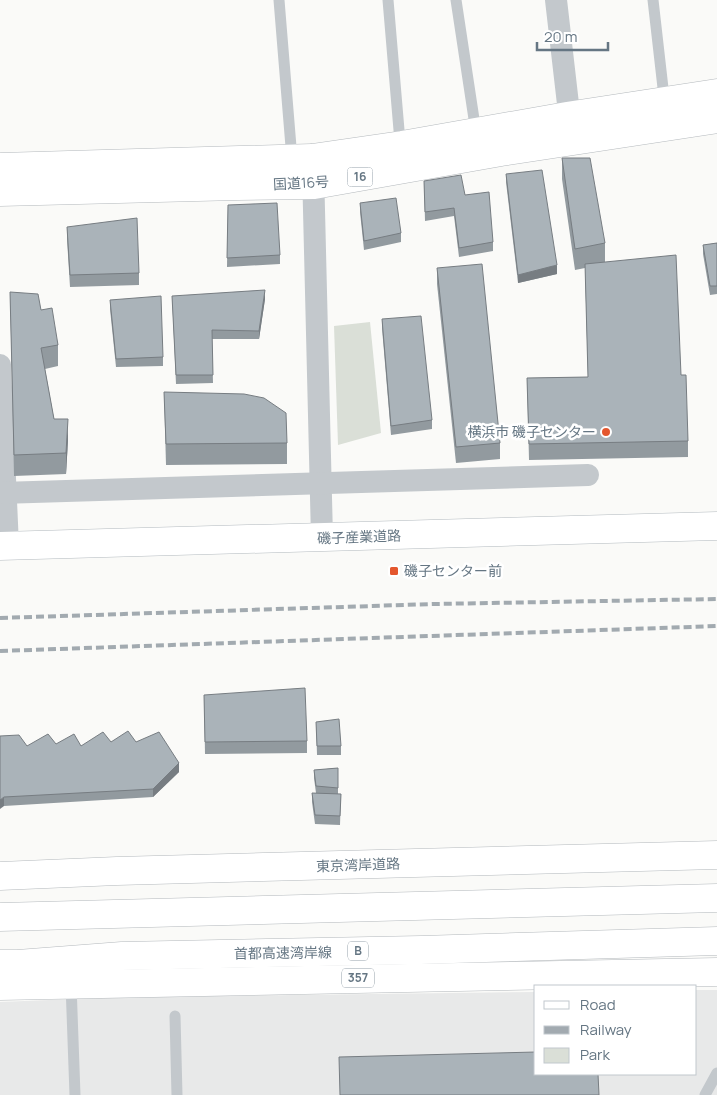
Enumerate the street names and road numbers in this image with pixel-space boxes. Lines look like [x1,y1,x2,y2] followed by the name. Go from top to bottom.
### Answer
[348,168,372,186] road number: 16
[272,172,330,193] street label: 国道16号
[317,526,401,547] street label: 磯子産業道路
[316,854,400,875] street label: 東京湾岸道路
[348,941,368,960] road number: B
[234,942,332,963] street label: 首都高速湾岸線
[342,968,374,988] road number: 357

